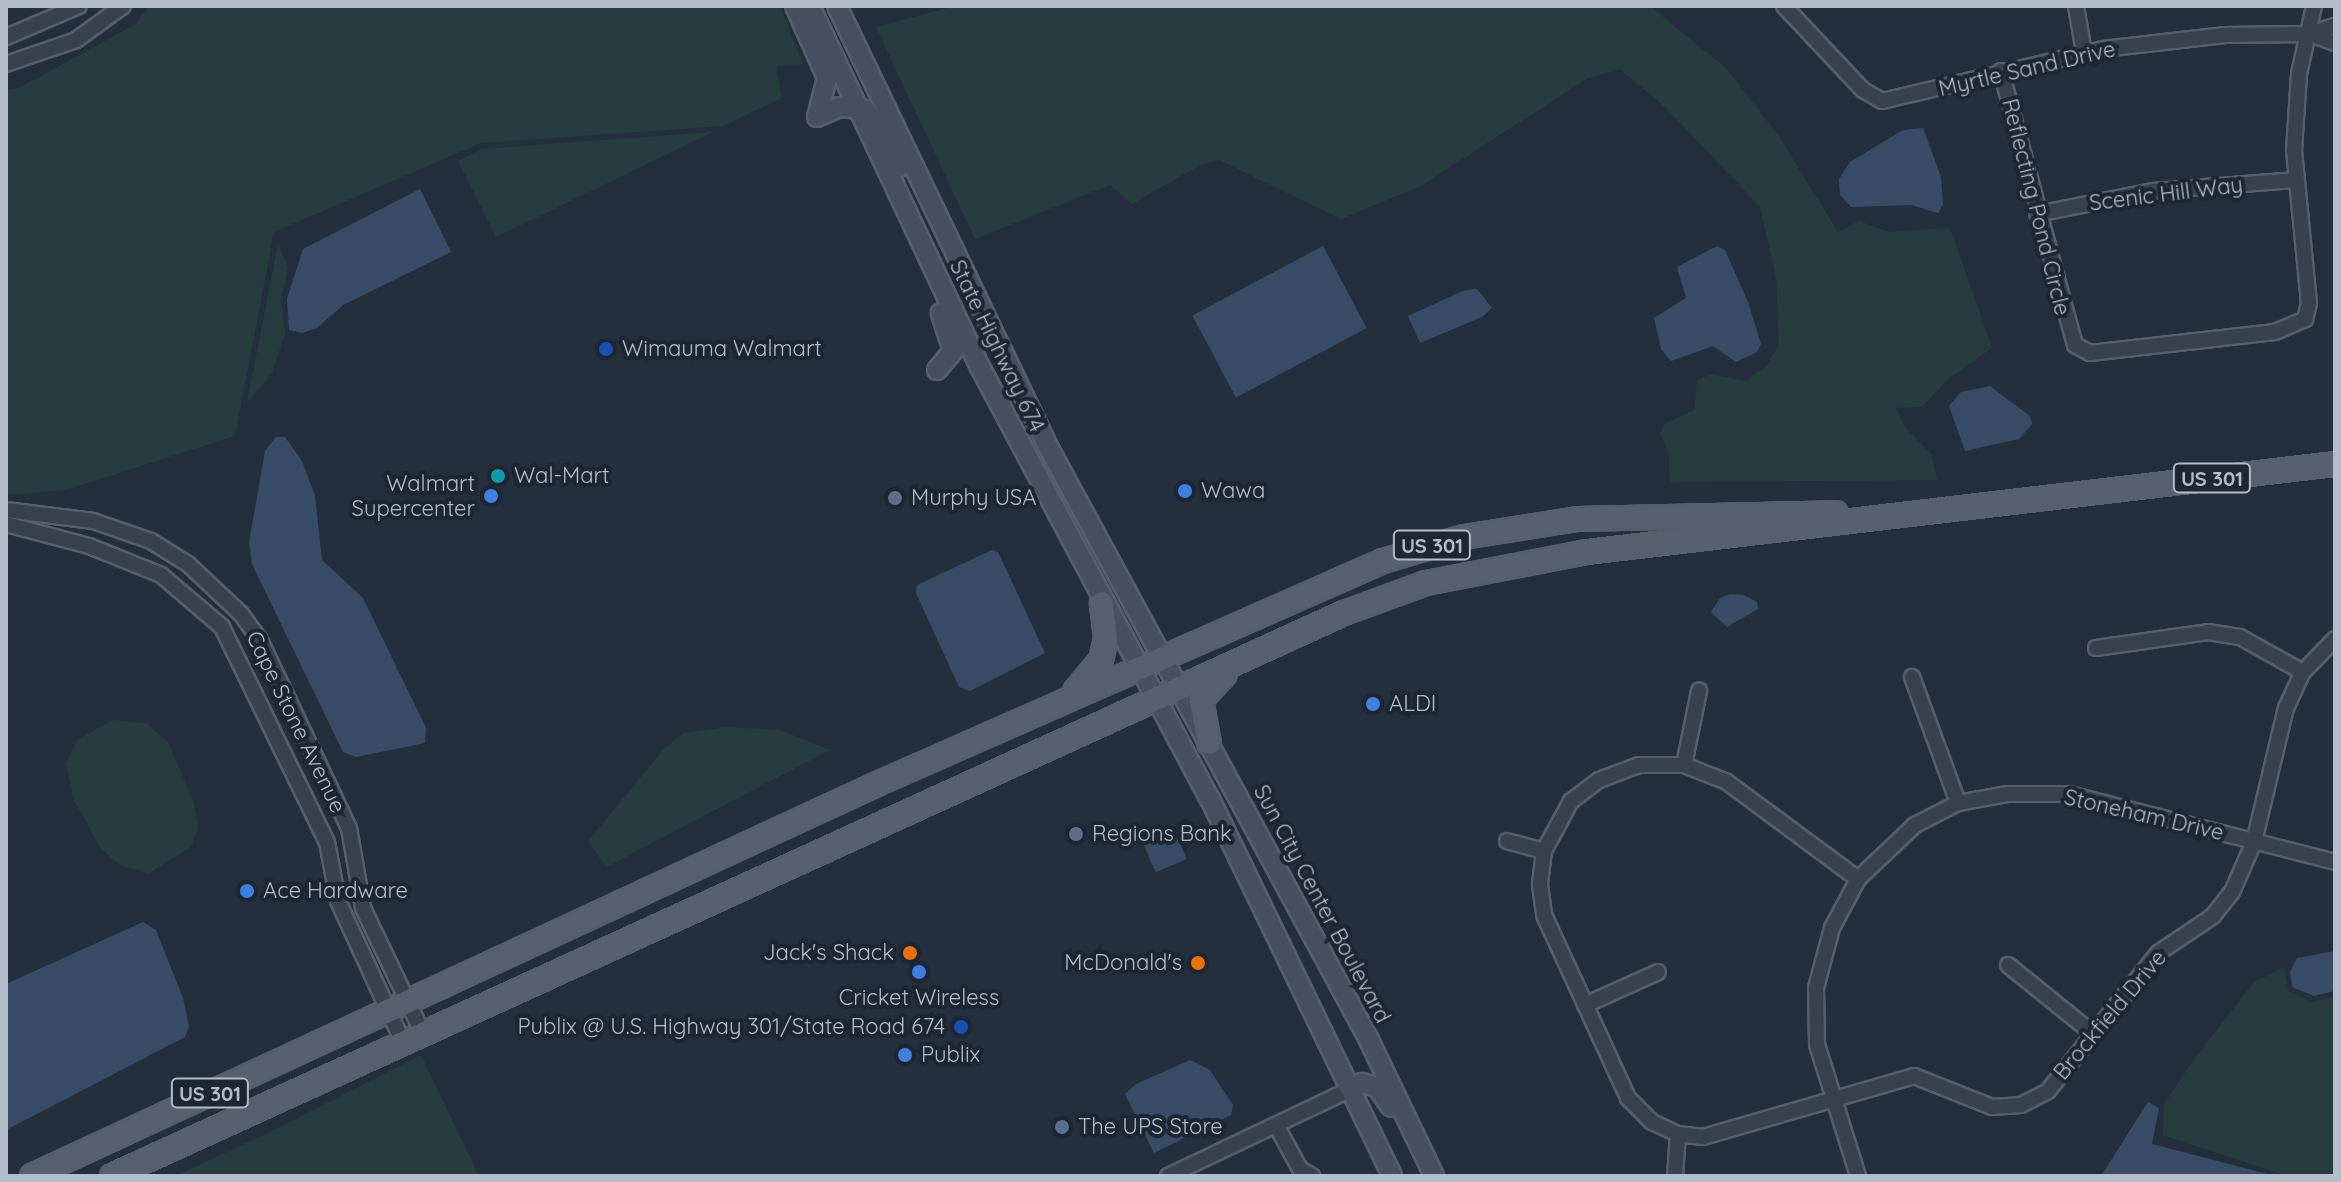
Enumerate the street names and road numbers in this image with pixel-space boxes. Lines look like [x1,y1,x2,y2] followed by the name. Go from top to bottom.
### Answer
[1936,36,2118,102] street label: Myrtle Sand Drive
[1996,96,2076,318] street label: Reflecting Pond Circle
[2088,171,2244,217] street label: Scenic Hill Way
[944,256,1050,436] street label: State Highway 674
[2172,462,2252,494] road number: US 301
[1392,529,1472,561] road number: US 301
[241,627,351,817] street label: Cape Stone Avenue
[1248,780,1396,1028] street label: Sun City Center Boulevard
[2062,784,2226,846] street label: Stoneham Drive
[2048,945,2172,1085] street label: Brockfield Drive
[170,1077,250,1109] road number: US 301

